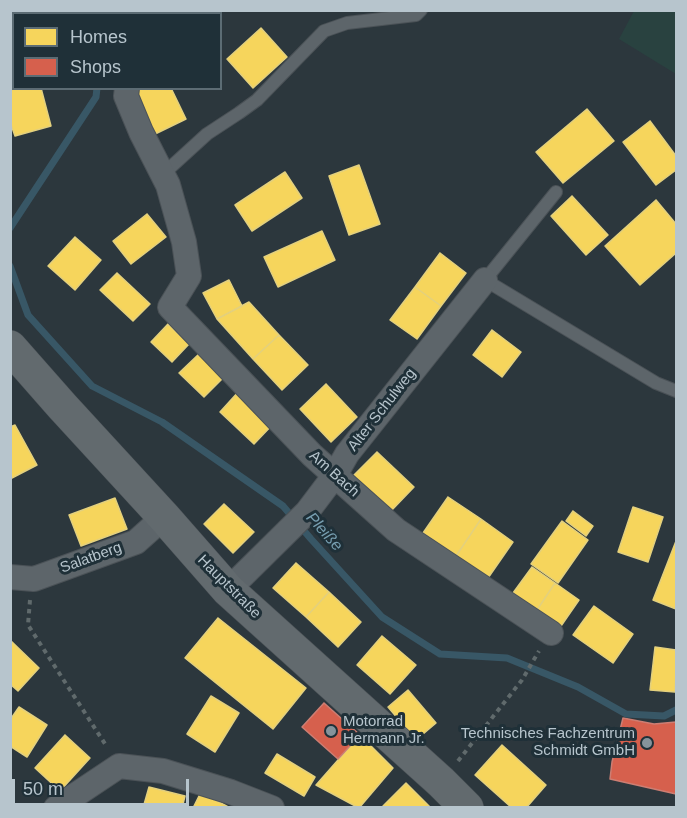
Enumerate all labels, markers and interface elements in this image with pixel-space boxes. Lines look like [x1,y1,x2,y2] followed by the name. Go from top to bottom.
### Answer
[12,12,222,90] legend
[70,27,127,47] text: Homes
[70,57,121,77] text: Shops
[344,365,420,455] street label: Alter Schulweg
[305,447,363,501] street label: Am Bach
[302,509,346,555] water label: Pleiße
[58,539,124,577] street label: Salatberg
[193,551,265,623] street label: Hauptstraße
[343,713,425,748] place label: Motorrad Hermann Jr.
[324,724,338,738] marker: Motorrad Hermann Jr.
[461,725,635,760] place label: Technisches Fachzentrum Schmidt GmbH
[640,736,654,750] marker: Technisches Fachzentrum Schmidt GmbH
[15,767,192,805] scale bar
[23,779,63,799] text: 50 m

